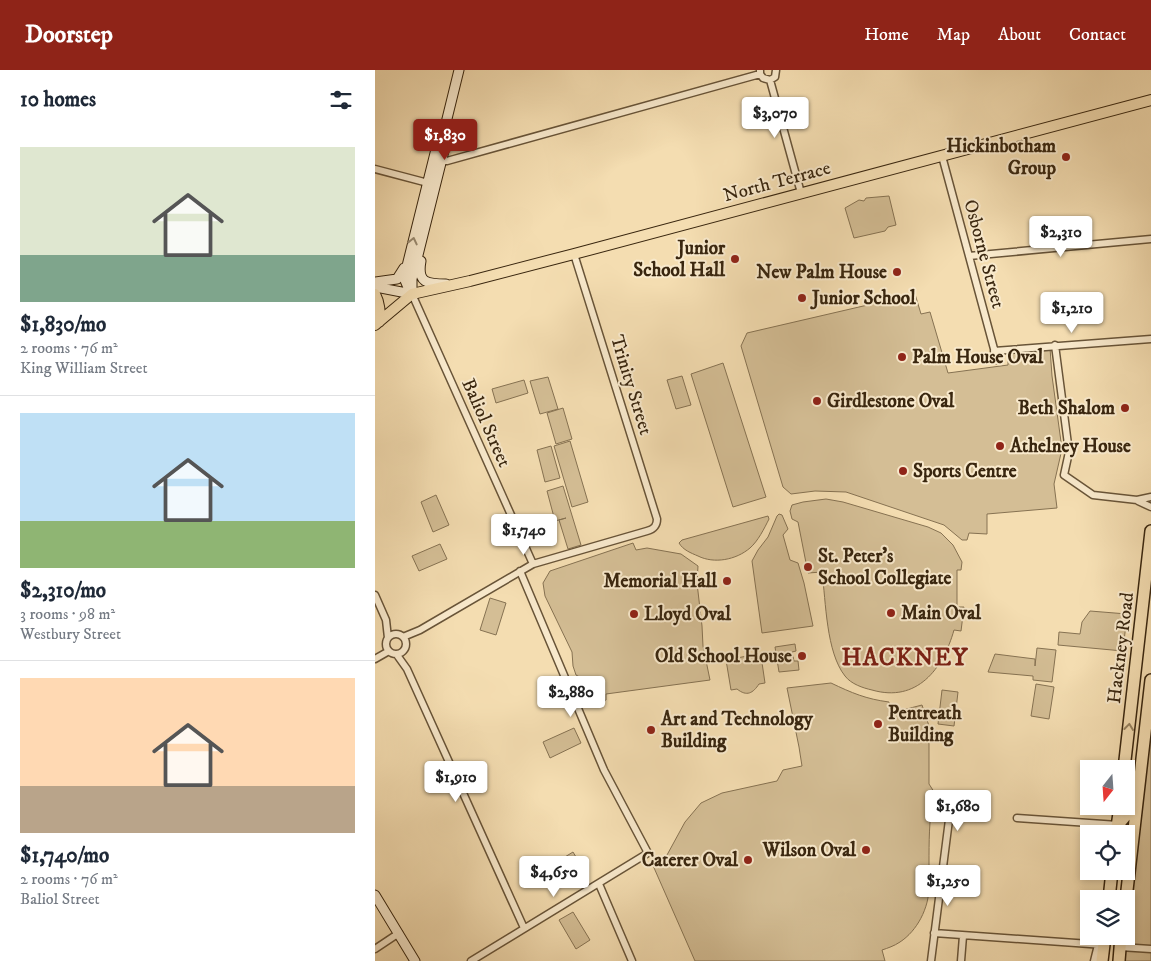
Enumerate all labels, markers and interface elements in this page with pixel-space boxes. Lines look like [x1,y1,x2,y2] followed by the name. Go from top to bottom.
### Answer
[25,20,113,50] text: Doorstep
[864,24,909,46] text: Home
[937,24,970,46] text: Map
[998,24,1041,46] text: About
[1069,24,1126,46] text: Contact
[327,86,355,114] icon: filters
[20,87,96,113] text: 10 homes
[734,97,816,139] pin: $3,070
[753,103,797,123] text: $3,070
[404,118,486,161] pin: $1,830
[424,125,466,145] text: $1,830
[946,135,1057,180] place label: Hickinbotham Group
[1060,151,1072,163] marker: Hickinbotham Group
[721,157,833,207] street label: North Terrace
[143,180,233,270] icon: home
[958,197,1010,311] street label: Osborne Street
[1020,216,1102,258] pin: $2,310
[1040,222,1082,242] text: $2,310
[407,236,418,245] one-way arrow
[633,237,726,282] place label: Junior School Hall
[729,253,741,265] marker: Junior School Hall
[756,261,887,284] place label: New Palm House
[891,266,903,278] marker: New Palm House
[810,287,916,310] place label: Junior School
[796,292,808,304] marker: Junior School
[1031,292,1113,334] pin: $1,210
[1051,298,1093,318] text: $1,210
[20,312,106,338] text: $1,830/mo
[605,332,657,438] street label: Trinity Street
[20,338,118,358] text: 2 rooms · 76 m²
[912,346,1043,369] place label: Palm House Oval
[896,351,908,363] marker: Palm House Oval
[20,358,148,378] text: King William Street
[456,375,516,471] street label: Baliol Street
[827,390,955,413] place label: Girdlestone Oval
[811,395,823,407] marker: Girdlestone Oval
[1018,397,1116,420] place label: Beth Shalom
[1119,402,1131,414] marker: Beth Shalom
[1009,435,1131,458] place label: Athelney House
[994,440,1006,452] marker: Athelney House
[143,445,233,535] icon: home
[913,460,1017,483] place label: Sports Centre
[897,465,909,477] marker: Sports Centre
[483,514,565,556] pin: $1,740
[502,520,546,540] text: $1,740
[818,545,952,590] place label: St. Peter's School Collegiate
[802,561,814,573] marker: St. Peter's School Collegiate
[603,570,717,593] place label: Memorial Hall
[721,575,733,587] marker: Memorial Hall
[20,578,106,604] text: $2,310/mo
[1103,591,1139,705] street label: Hackney Road
[901,602,981,625] place label: Main Oval
[644,603,731,626] place label: Lloyd Oval
[20,604,115,624] text: 3 rooms · 98 m²
[885,607,897,619] marker: Main Oval
[628,608,640,620] marker: Lloyd Oval
[20,624,121,644] text: Westbury Street
[842,643,968,673] district label: HACKNEY
[655,645,792,668] place label: Old School House
[796,650,808,662] marker: Old School House
[530,676,612,718] pin: $2,880
[548,682,594,702] text: $2,880
[888,702,963,747] place label: Pentreath Building
[660,708,814,753] place label: Art and Technology Building
[143,710,233,800] icon: home
[872,718,884,730] marker: Pentreath Building
[1123,723,1134,731] one-way arrow
[645,724,657,736] marker: Art and Technology Building
[415,760,497,803] pin: $1,910
[1080,760,1135,815] north arrow
[1080,760,1135,945] map controls
[435,767,477,787] text: $1,910
[917,790,999,832] pin: $1,680
[936,796,980,816] text: $1,680
[1080,825,1135,880] button: locate
[762,839,856,862] place label: Wilson Oval
[20,843,109,869] text: $1,740/mo
[860,844,872,856] marker: Wilson Oval
[642,849,738,872] place label: Caterer Oval
[742,854,754,866] marker: Caterer Oval
[513,856,595,898] pin: $4,650
[530,862,578,882] text: $4,650
[907,864,989,907] pin: $1,250
[20,869,118,889] text: 2 rooms · 76 m²
[926,871,970,891] text: $1,250
[20,889,100,909] text: Baliol Street
[1080,890,1135,945] button: layers

